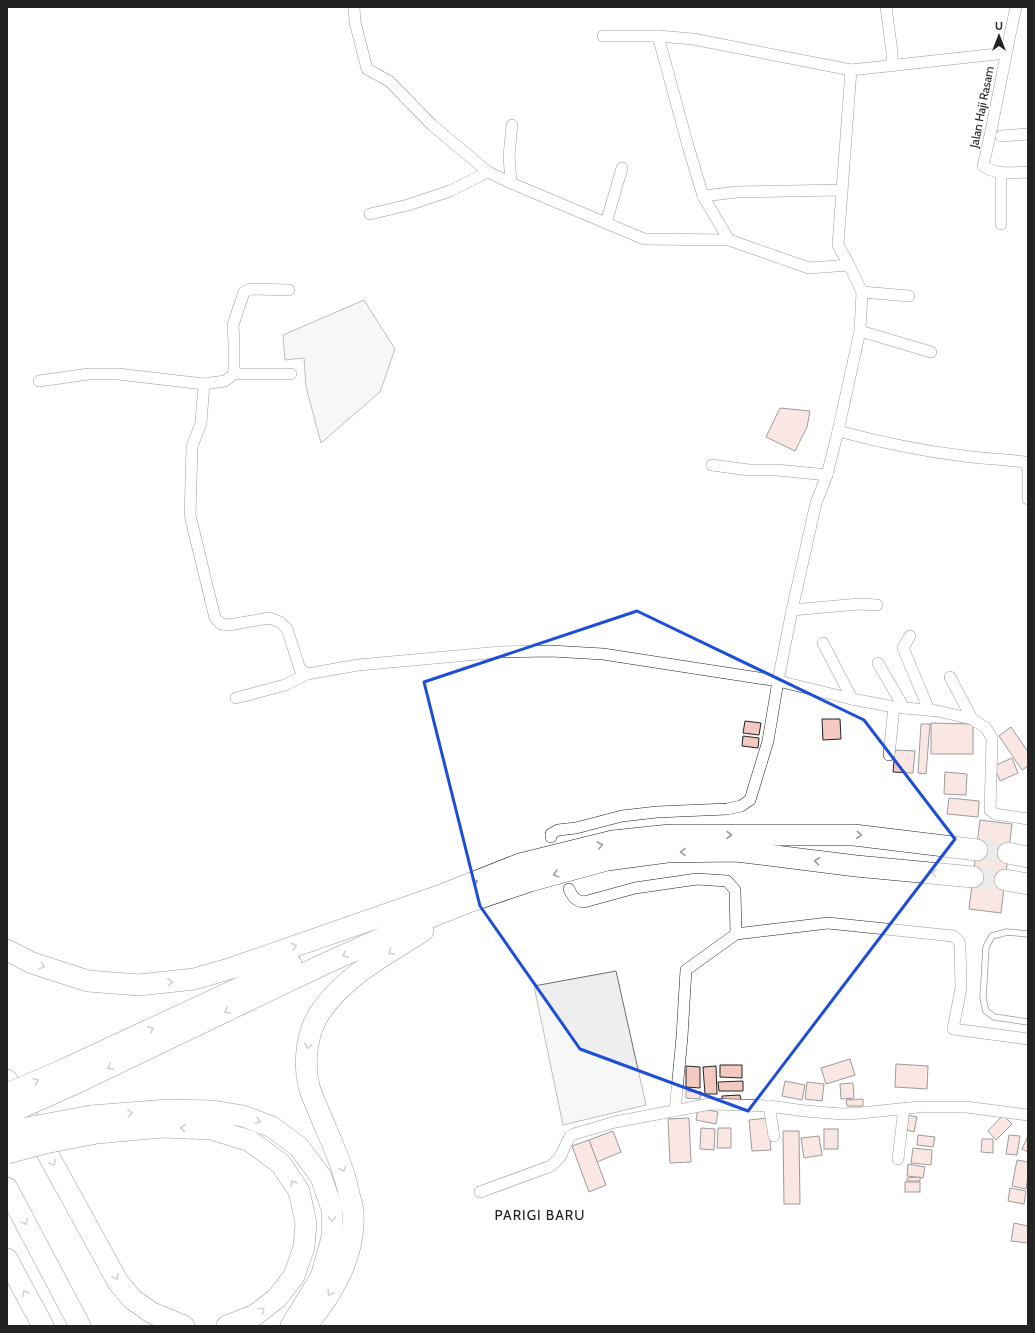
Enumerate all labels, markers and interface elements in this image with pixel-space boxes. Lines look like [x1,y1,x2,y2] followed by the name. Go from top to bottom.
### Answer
[979,16,1019,56] north arrow
[995,19,1003,33] text: U
[966,65,997,150] street label: Jalan Haji Rasam
[726,831,732,839] one-way arrow
[856,831,862,840] one-way arrow
[596,841,603,849] one-way arrow
[680,848,686,856] one-way arrow
[814,857,820,866] one-way arrow
[553,869,560,878] one-way arrow
[931,869,938,878] one-way arrow
[472,878,479,886] one-way arrow
[291,942,298,951] one-way arrow
[388,947,395,955] one-way arrow
[341,950,349,958] one-way arrow
[39,961,46,970] one-way arrow
[167,978,173,987] one-way arrow
[224,1006,232,1014] one-way arrow
[147,1026,155,1034] one-way arrow
[304,1043,312,1049] one-way arrow
[107,1062,115,1070] one-way arrow
[32,1078,39,1086] one-way arrow
[127,1109,133,1118] one-way arrow
[255,1117,262,1125] one-way arrow
[180,1124,186,1132] one-way arrow
[48,1159,55,1167] one-way arrow
[338,1166,346,1173] one-way arrow
[290,1180,298,1187] one-way arrow
[495,1206,585,1224] district label: PARIGI BARU
[328,1216,336,1222] one-way arrow
[20,1218,28,1225] one-way arrow
[111,1273,118,1280] one-way arrow
[22,1289,29,1297] one-way arrow
[327,1289,334,1296] one-way arrow
[257,1307,264,1314] one-way arrow

